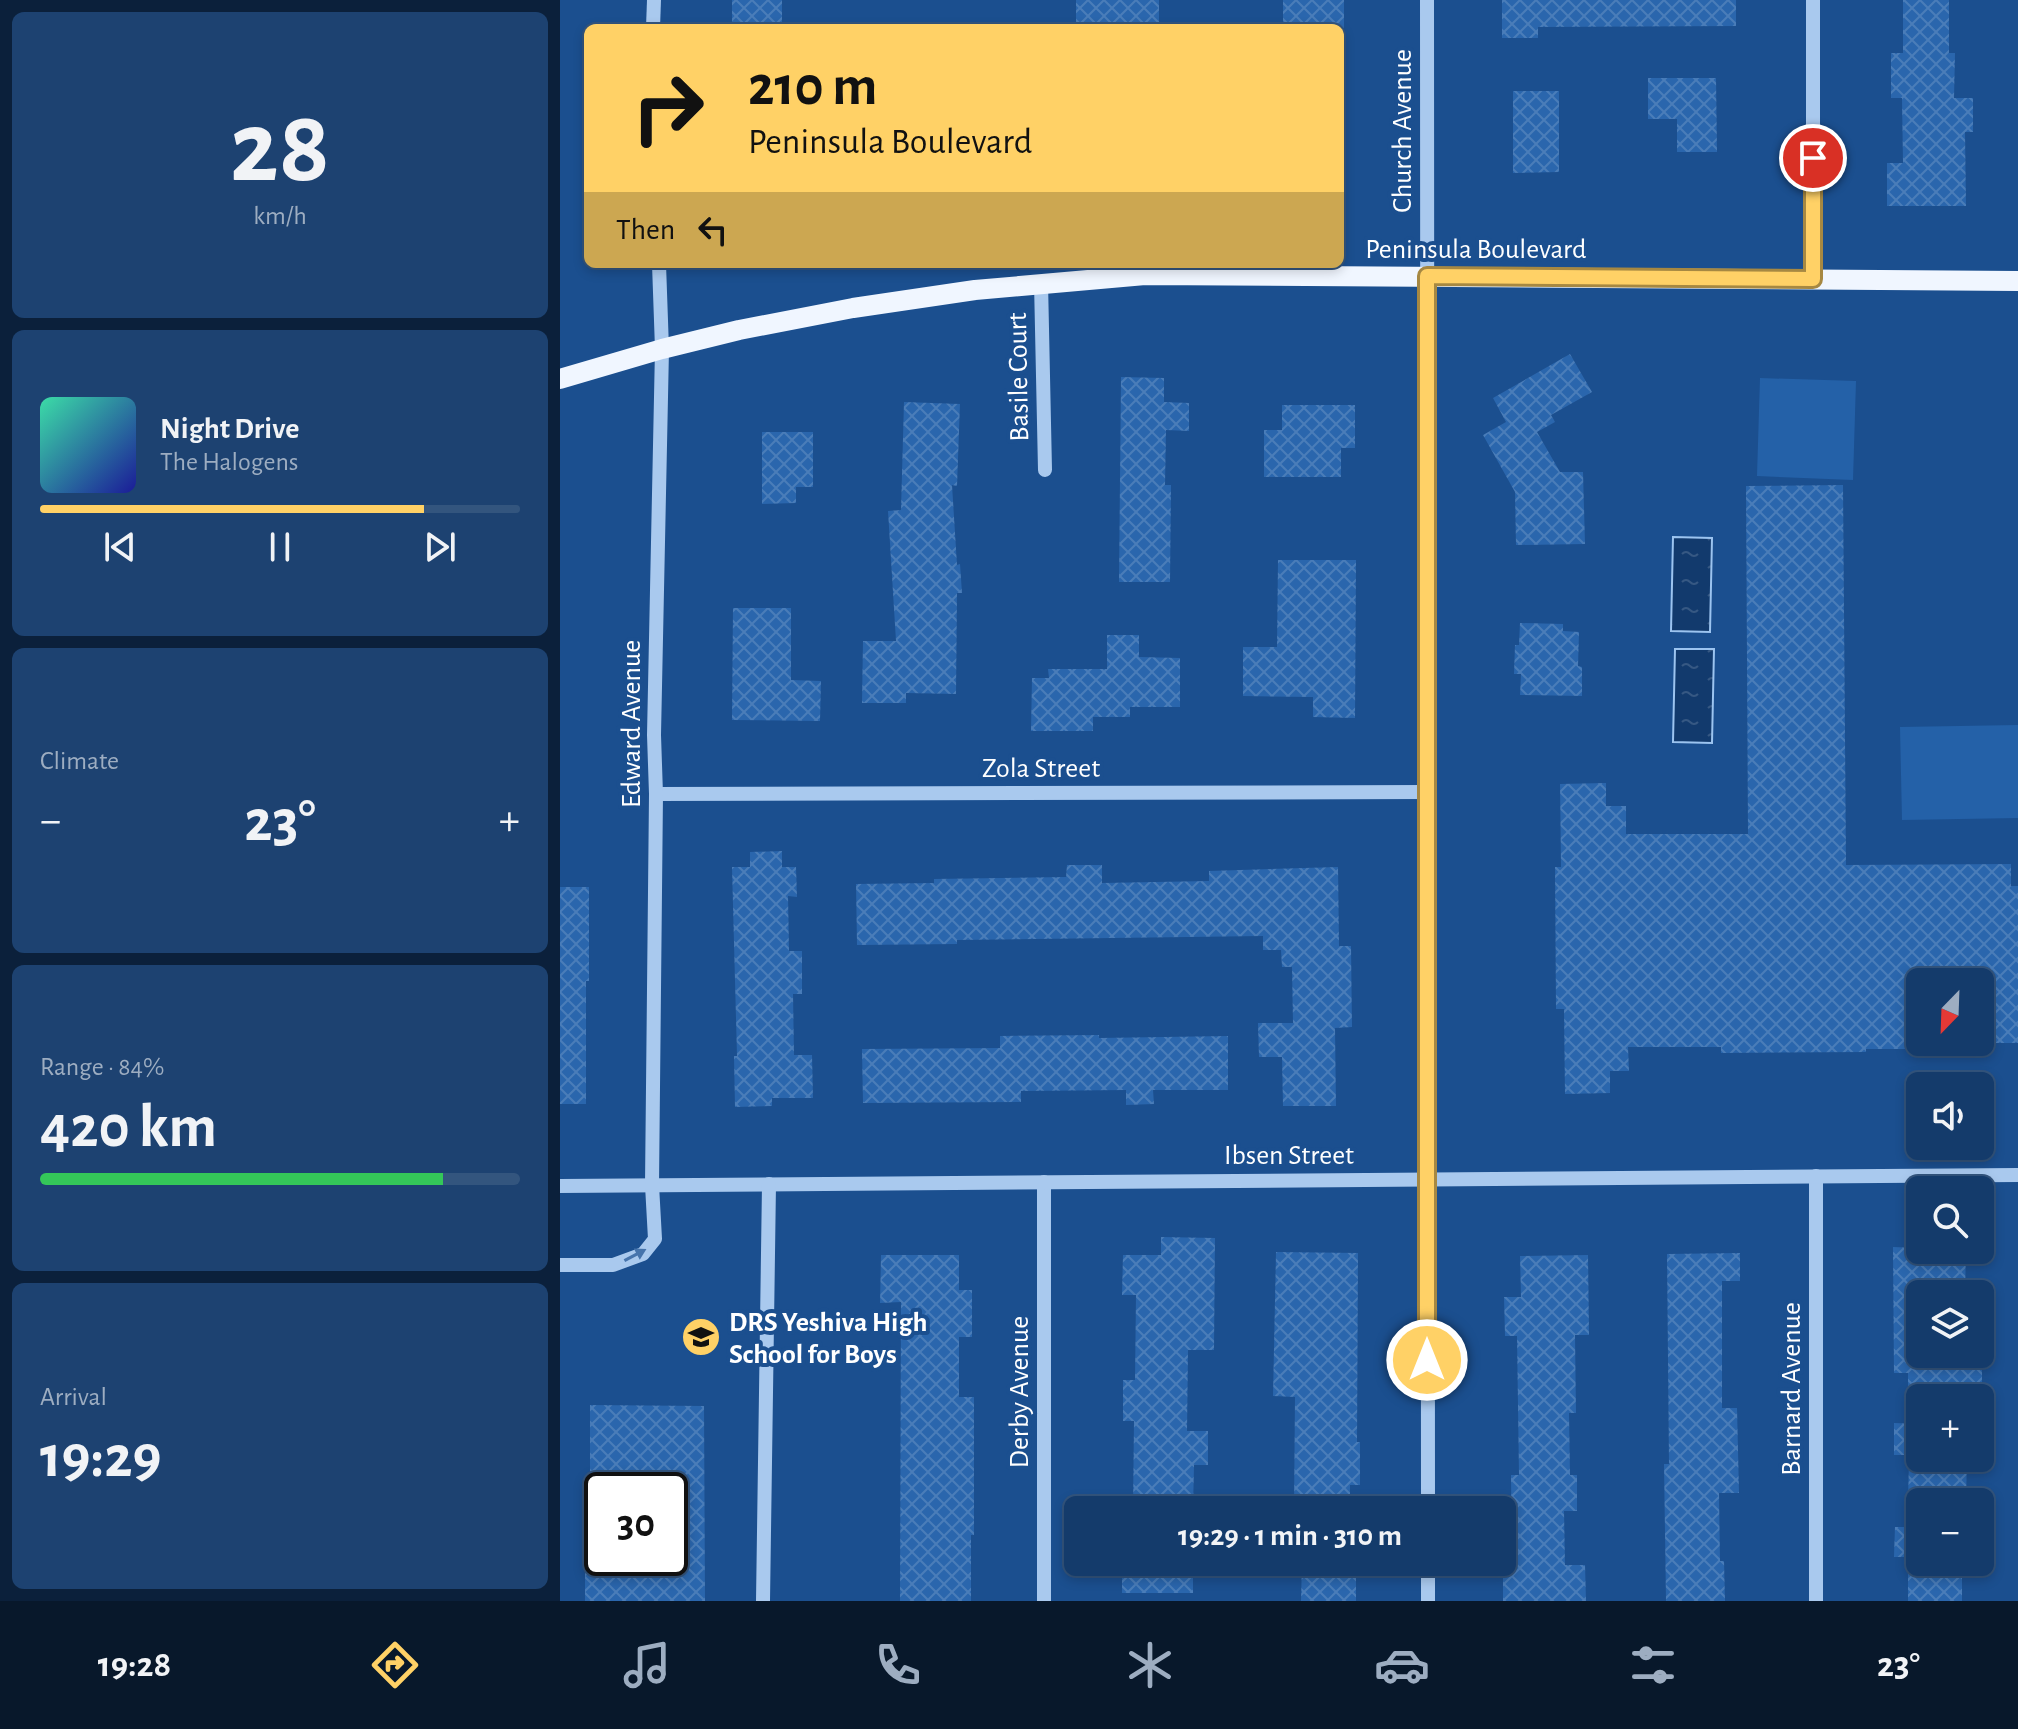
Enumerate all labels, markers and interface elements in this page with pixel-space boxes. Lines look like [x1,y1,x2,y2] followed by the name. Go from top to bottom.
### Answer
[1389,49,1417,213] street label: Church Avenue
[616,56,720,160] icon: right
[748,59,877,115] text: 210 m
[230,97,330,201] text: 28
[748,124,1032,160] text: Peninsula Boulevard
[1779,124,1847,192] pin
[1791,136,1835,180] icon: arrive
[253,203,307,229] text: km/h
[691,208,735,252] icon: left
[616,215,675,245] text: Then
[1365,236,1587,264] street label: Peninsula Boulevard
[1004,312,1034,442] street label: Basile Court
[160,414,299,444] text: Night Drive
[160,449,298,475] text: The Halogens
[98,525,142,569] icon: previous
[258,525,302,569] icon: pause
[418,525,462,569] icon: next
[618,640,646,808] street label: Edward Avenue
[40,748,119,774] text: Climate
[982,755,1100,783] street label: Zola Street
[244,792,316,852] text: 23°
[40,799,61,843] text: −
[499,799,520,843] text: +
[1906,968,1994,1056] north arrow
[1906,968,1994,1576] map controls
[40,1054,165,1080] text: Range · 84%
[1906,1072,1994,1160] button: sound
[40,1098,217,1158] text: 420 km
[1224,1142,1354,1170] street label: Ibsen Street
[1906,1176,1994,1264] button: search
[624,1249,646,1263] one-way arrow
[1906,1280,1994,1368] button: layers
[1778,1302,1806,1476] street label: Barnard Avenue
[729,1309,927,1369] place label: DRS Yeshiva High School for Boys
[680,1316,722,1358] school or university icon: DRS Yeshiva High School for Boys
[1006,1316,1034,1468] street label: Derby Avenue
[1385,1318,1469,1402] position arrow
[40,1384,107,1410] text: Arrival
[1906,1384,1994,1472] button: +
[40,1428,162,1488] text: 19:29
[584,1472,688,1576] speed limit sign: 30
[1906,1488,1994,1576] button: −
[1178,1521,1402,1551] text: 19:29 · 1 min · 310 m
[367,1637,423,1693] icon: directions
[619,1637,675,1693] icon: music
[870,1637,926,1693] icon: phone
[1122,1637,1178,1693] icon: climate
[1374,1637,1430,1693] icon: car
[1625,1637,1681,1693] icon: filters
[98,1647,171,1683] text: 19:28
[1877,1647,1920,1683] text: 23°

